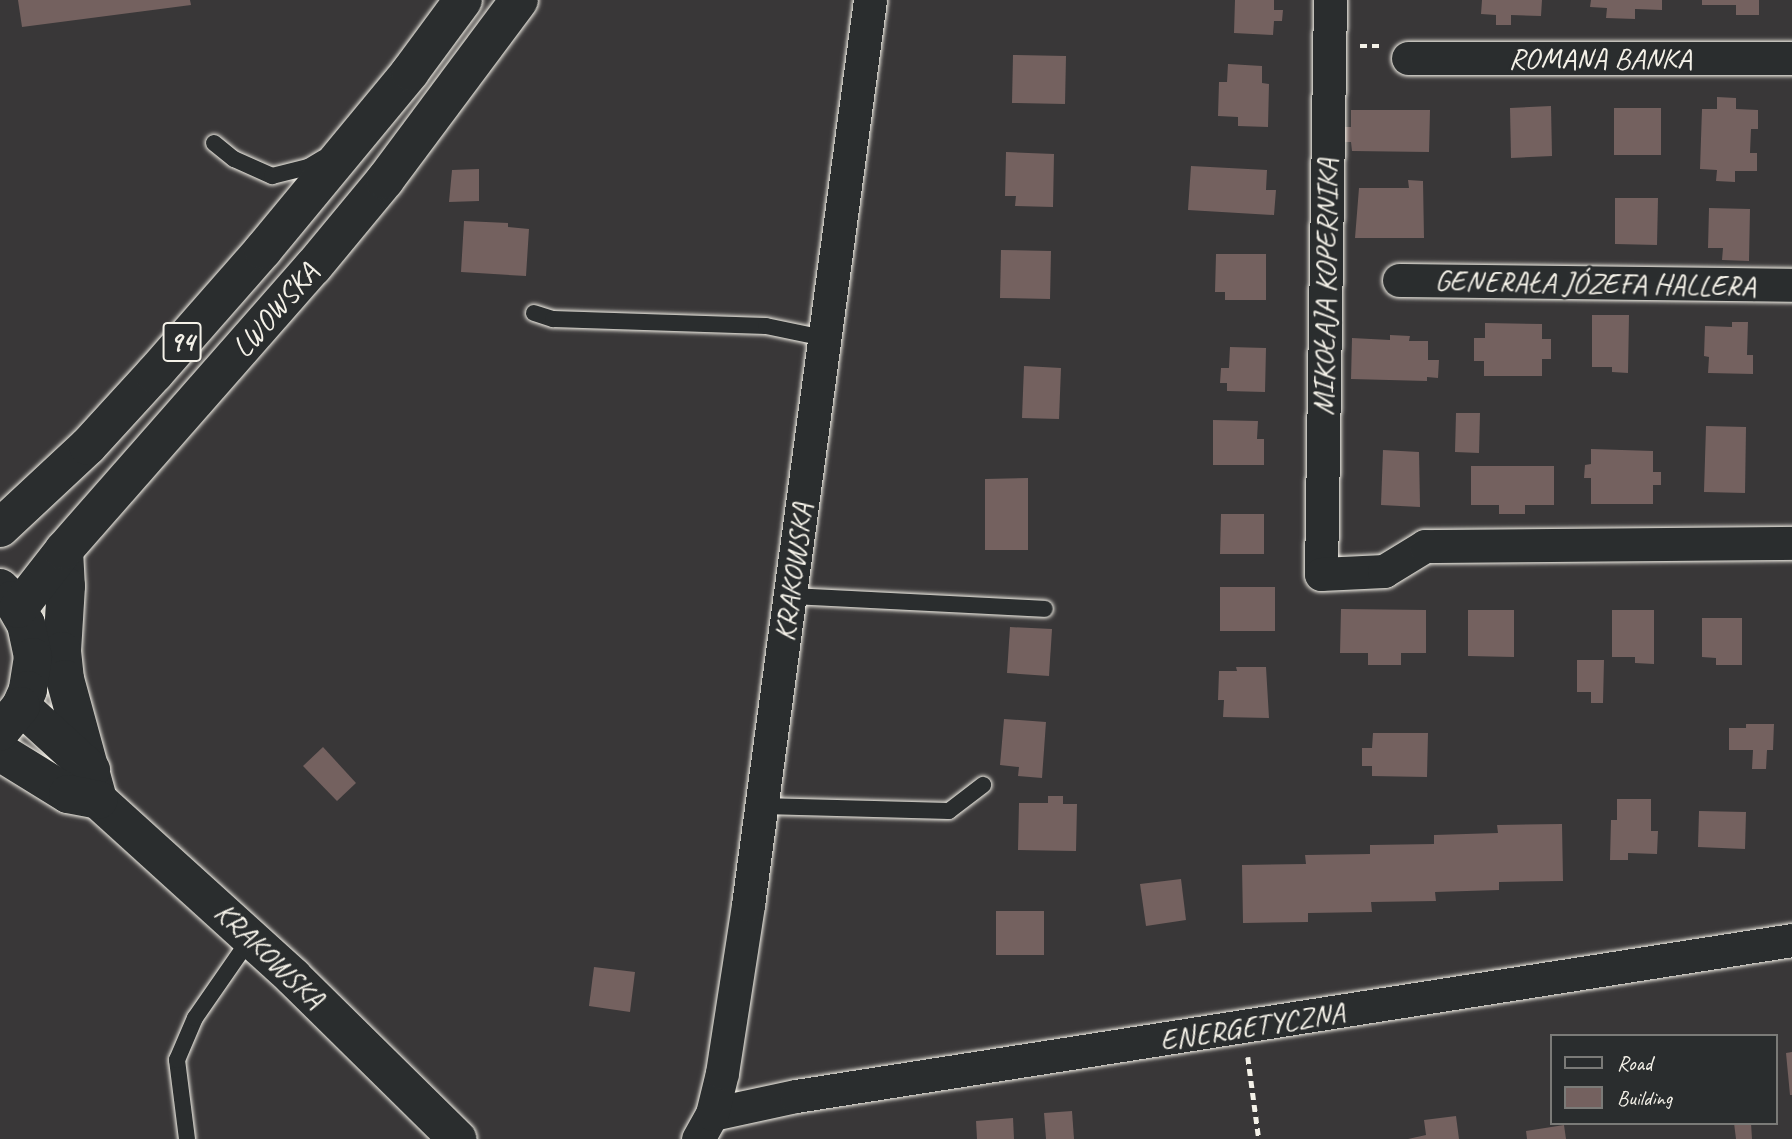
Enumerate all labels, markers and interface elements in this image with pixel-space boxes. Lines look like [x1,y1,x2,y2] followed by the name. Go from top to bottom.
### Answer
[1509,40,1691,76] street label: ROMANA BANKA
[1305,158,1345,416] street label: MIKOŁAJA KOPERNIKA
[224,255,326,365] street label: LWOWSKA
[1435,262,1755,304] street label: GENERAŁA JÓZEFA HALLERA
[161,318,203,366] road number: 94
[766,501,820,643] street label: KRAKOWSKA
[208,894,332,1016] street label: KRAKOWSKA
[1157,994,1347,1058] street label: ENERGETYCZNA
[1550,1034,1778,1125] legend
[1617,1050,1652,1076] text: Road
[1617,1085,1672,1111] text: Building

